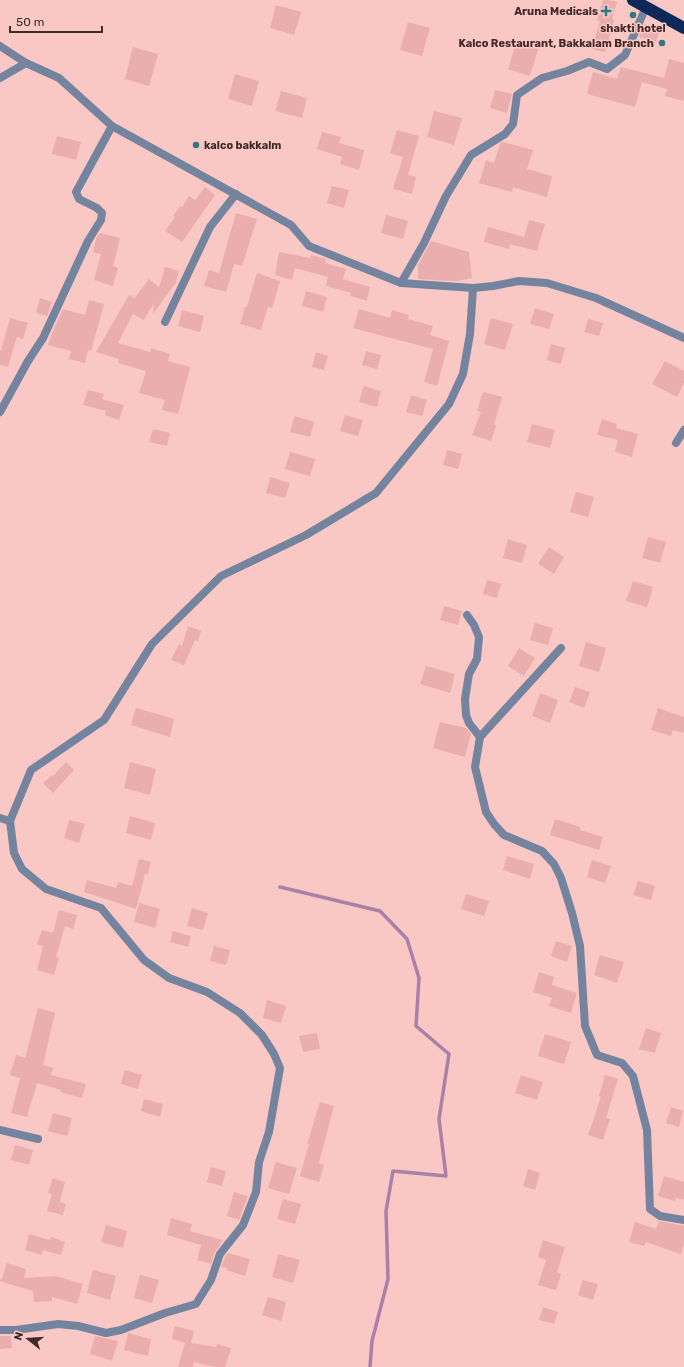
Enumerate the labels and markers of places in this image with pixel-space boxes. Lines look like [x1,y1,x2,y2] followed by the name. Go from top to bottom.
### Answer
[514,5,598,18] place label: Aruna Medicals
[601,6,611,16] marker: Aruna Medicals
[628,10,638,20] marker: shakti hotel
[600,22,666,35] place label: shakti hotel
[458,37,654,50] place label: Kalco Restaurant, Bakkalam Branch
[657,38,667,48] marker: Kalco Restaurant, Bakkalam Branch
[204,139,281,152] place label: kalco bakkalm
[191,140,201,150] marker: kalco bakkalm

